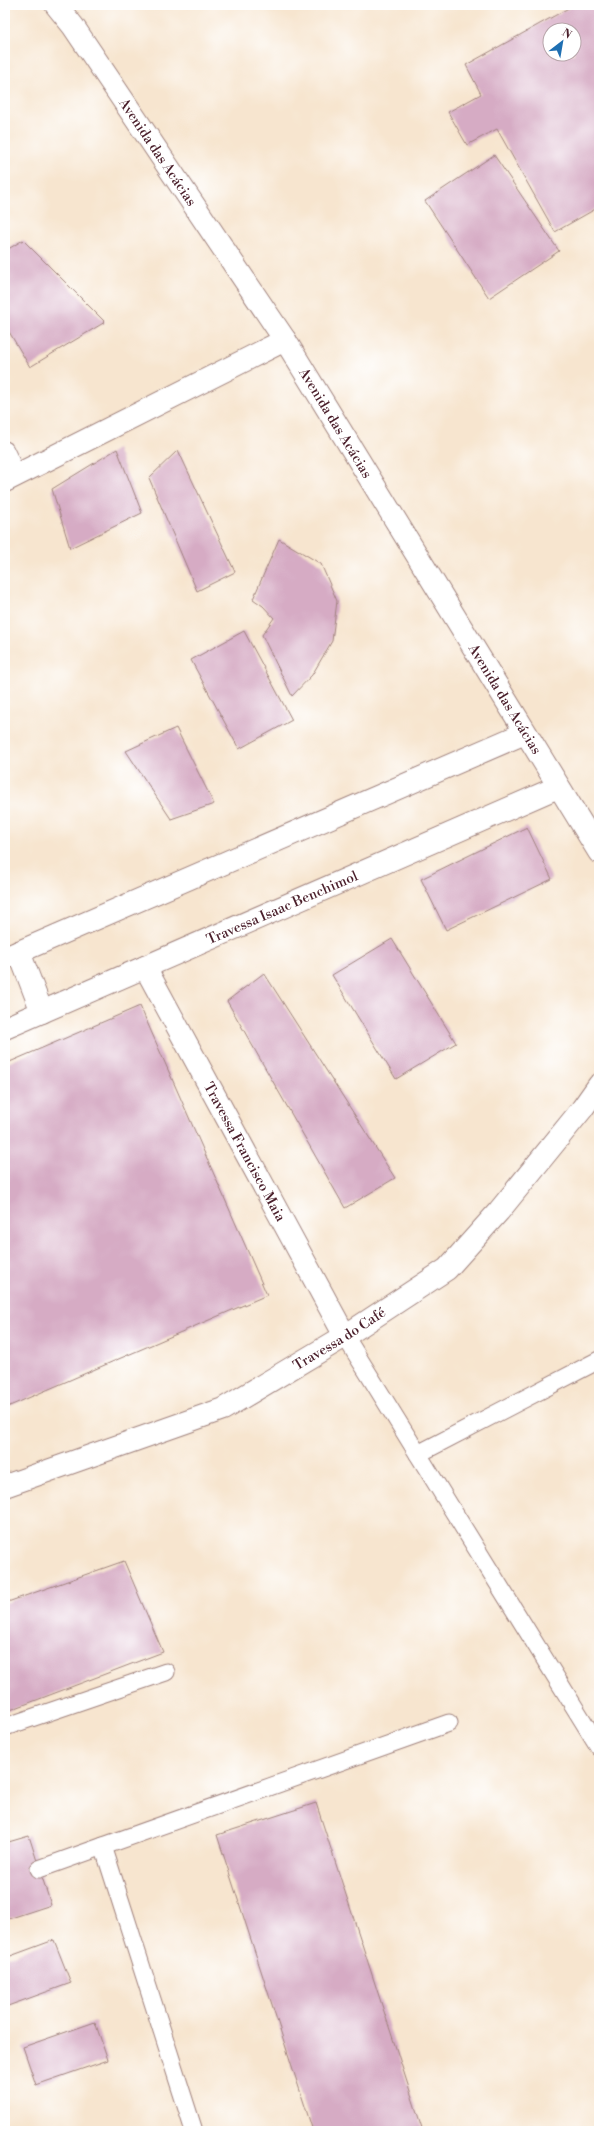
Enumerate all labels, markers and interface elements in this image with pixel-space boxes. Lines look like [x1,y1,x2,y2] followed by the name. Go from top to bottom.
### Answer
[542,22,582,62] north arrow
[559,26,574,43] text: N
[114,94,200,210] street label: Avenida das Acácias
[294,364,376,482] street label: Avenida das Acácias
[463,640,545,758] street label: Avenida das Acácias
[204,867,361,949] street label: Travessa Isaac Benchimol
[199,1079,290,1226] street label: Travessa Francisco Maia
[290,1304,389,1375] street label: Travessa do Café

